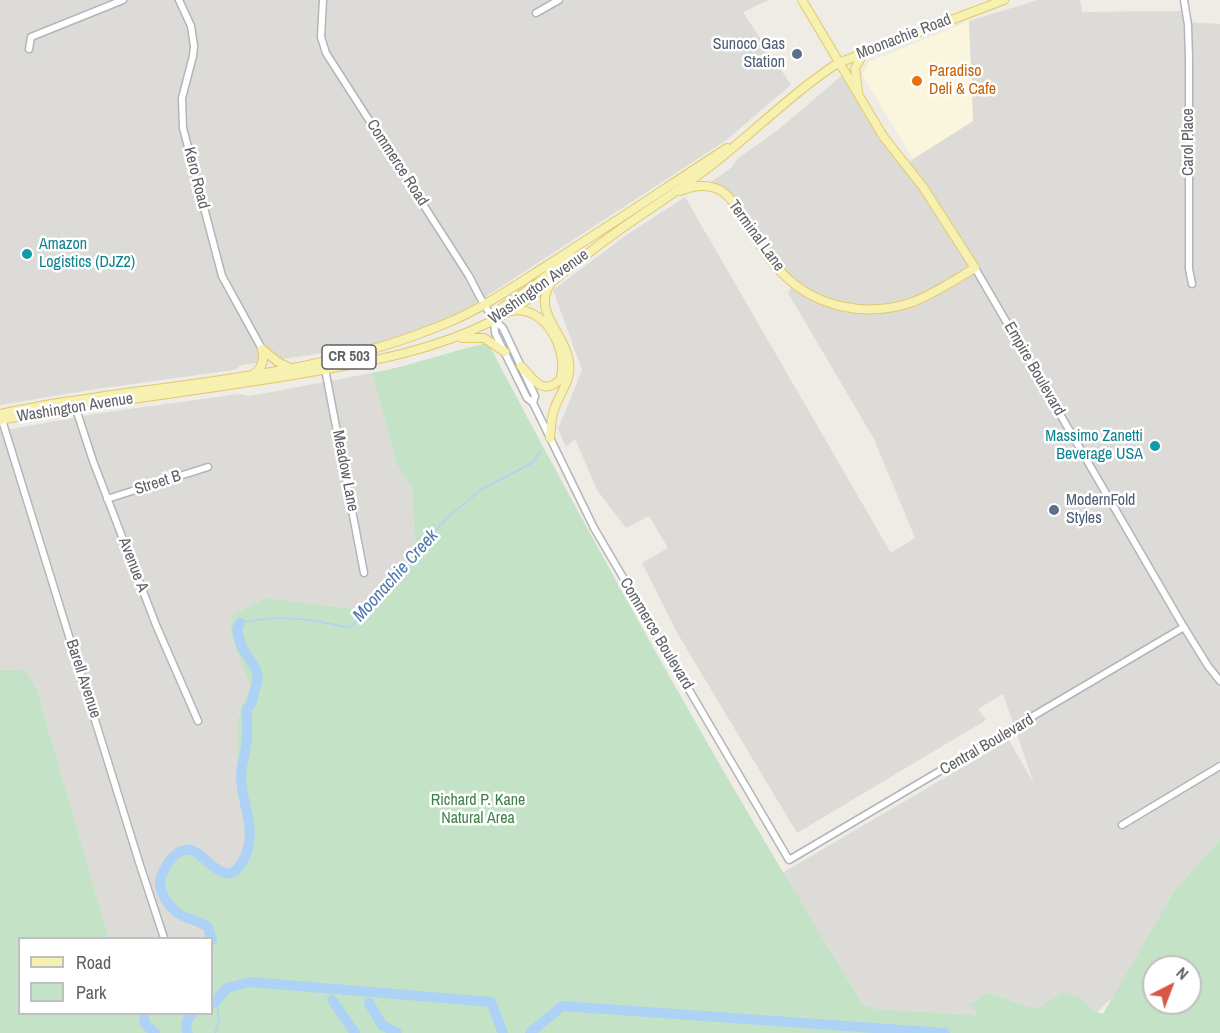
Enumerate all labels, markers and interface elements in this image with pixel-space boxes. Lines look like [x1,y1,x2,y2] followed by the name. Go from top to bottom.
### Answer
[854,10,954,64] street label: Moonachie Road
[713,35,785,73] place label: Sunoco Gas Station
[790,47,804,61] marker: Sunoco Gas Station
[929,62,996,100] place label: Paradiso Deli & Cafe
[910,74,924,88] marker: Paradiso Deli & Cafe
[1179,108,1199,176] street label: Carol Place
[362,116,432,210] street label: Commerce Road
[179,145,213,211] street label: Kero Road
[724,197,788,275] street label: Terminal Lane
[39,235,135,273] place label: Amazon Logistics (DJZ2)
[485,245,593,329] street label: Washington Avenue
[20,247,34,261] marker: Amazon Logistics (DJZ2)
[999,319,1069,419] street label: Empire Boulevard
[322,345,376,369] road number: CR 503
[15,389,135,427] street label: Washington Avenue
[1045,427,1143,465] place label: Massimo Zanetti Beverage USA
[328,429,362,513] street label: Meadow Lane
[1148,439,1162,453] marker: Massimo Zanetti Beverage USA
[132,467,184,499] street label: Street B
[1066,491,1135,529] place label: ModernFold Styles
[1047,503,1061,517] marker: ModernFold Styles
[349,525,443,627] water label: Moonachie Creek
[114,535,152,595] street label: Avenue A
[615,575,697,693] street label: Commerce Boulevard
[61,637,105,721] street label: Barell Avenue
[937,710,1037,780] street label: Central Boulevard
[431,791,525,829] park label: Richard P. Kane Natural Area
[18,937,213,1015] legend
[76,950,111,975] text: Road
[1142,955,1202,1015] north arrow
[1172,962,1194,984] text: N
[76,980,106,1005] text: Park

